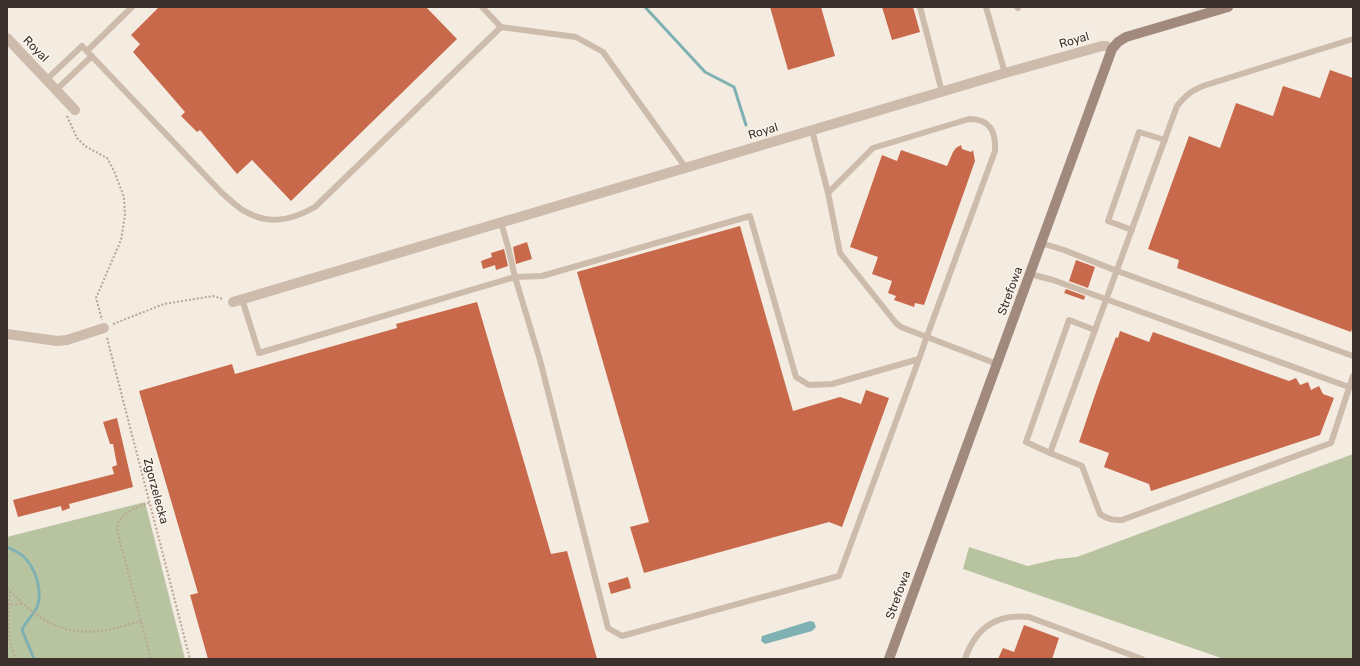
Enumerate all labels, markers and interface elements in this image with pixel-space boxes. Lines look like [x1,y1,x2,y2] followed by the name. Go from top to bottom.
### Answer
[1057,29,1091,51] street label: Royal
[20,33,52,65] street label: Royal
[746,120,780,142] street label: Royal
[995,265,1025,317] street label: Strefowa
[141,457,171,525] street label: Zgorzelecka
[883,569,913,621] street label: Strefowa

